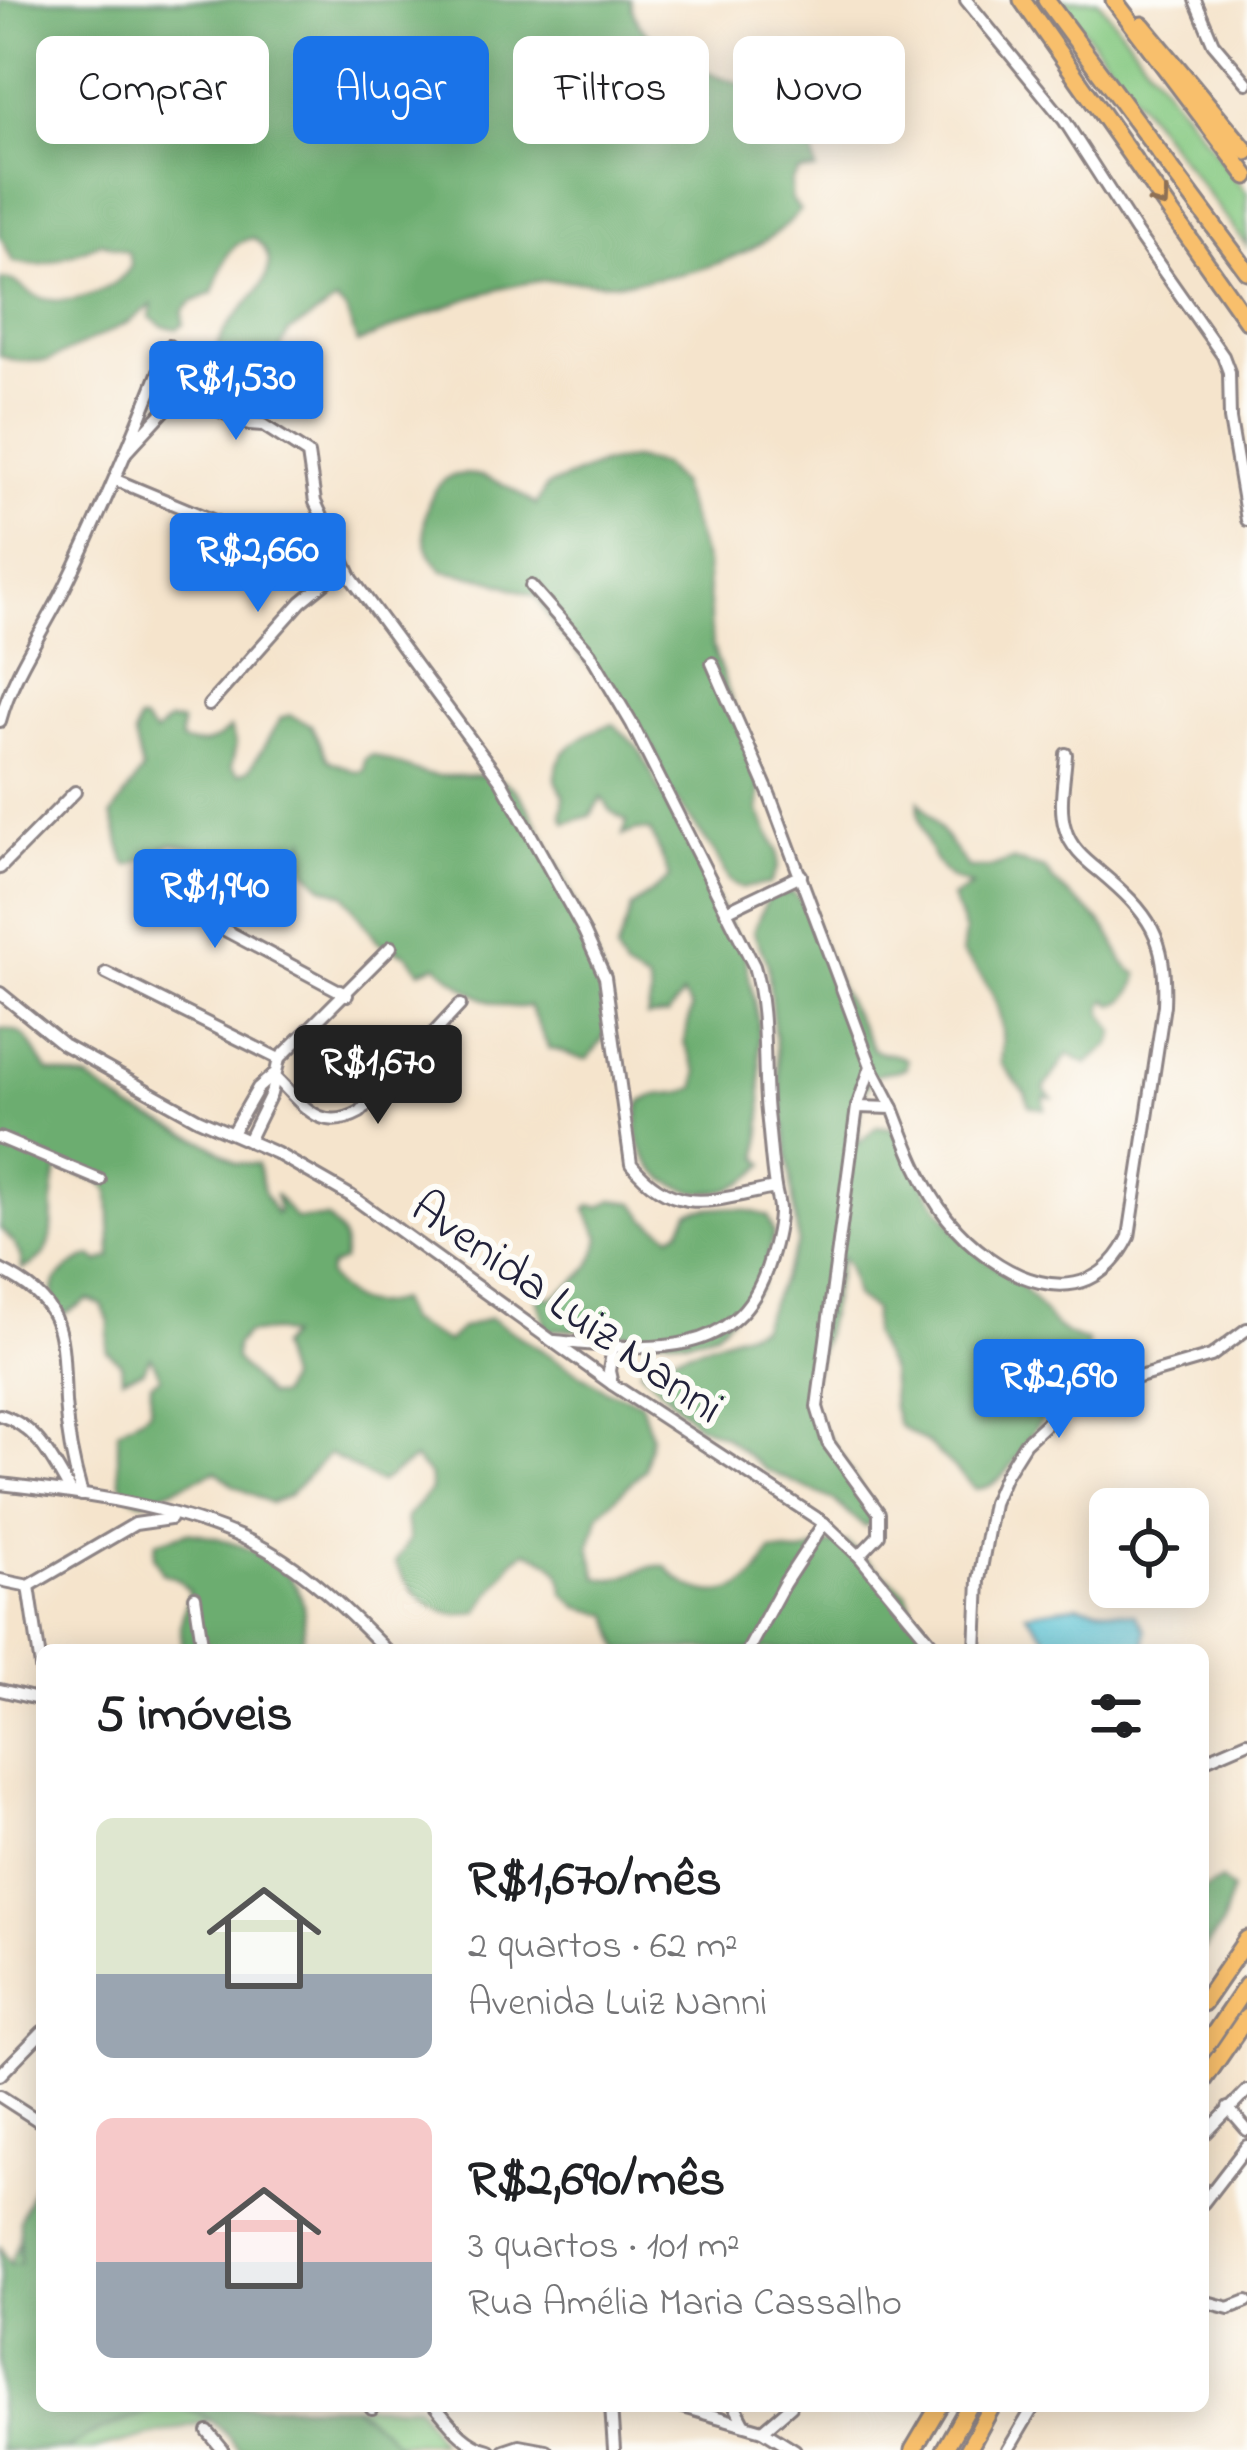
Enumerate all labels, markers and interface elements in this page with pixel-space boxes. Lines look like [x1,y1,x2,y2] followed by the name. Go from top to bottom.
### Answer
[36,36,269,144] chip: Comprar
[293,36,489,144] chip: Alugar
[513,36,709,144] chip: Filtros
[733,36,905,144] chip: Novo
[1147,187,1169,209] one-way arrow
[125,341,347,443] pin: R$1,530
[176,351,296,408] text: R$1,530
[147,513,369,615] pin: R$2,660
[197,523,319,580] text: R$2,660
[104,849,326,951] pin: R$1,940
[161,859,269,916] text: R$1,940
[267,1025,489,1127] pin: R$1,670
[321,1035,435,1092] text: R$1,670
[395,1175,737,1443] street label: Avenida Luiz Nanni
[948,1339,1170,1441] pin: R$2,690
[1000,1349,1118,1406] text: R$2,690
[1089,1488,1209,1608] map controls
[1089,1488,1209,1608] button: locate
[96,1679,292,1754] text: 5 imóveis
[1083,1683,1149,1749] icon: filters
[468,1844,722,1919] text: R$1,670/mês
[192,1866,336,2010] icon: home
[468,1919,738,1976] text: 2 quartos · 62 m²
[468,1976,767,2033] text: Avenida Luiz Nanni
[468,2144,725,2219] text: R$2,690/mês
[192,2166,336,2310] icon: home
[468,2219,740,2276] text: 3 quartos · 101 m²
[468,2276,902,2333] text: Rua Amélia Maria Cassalho

